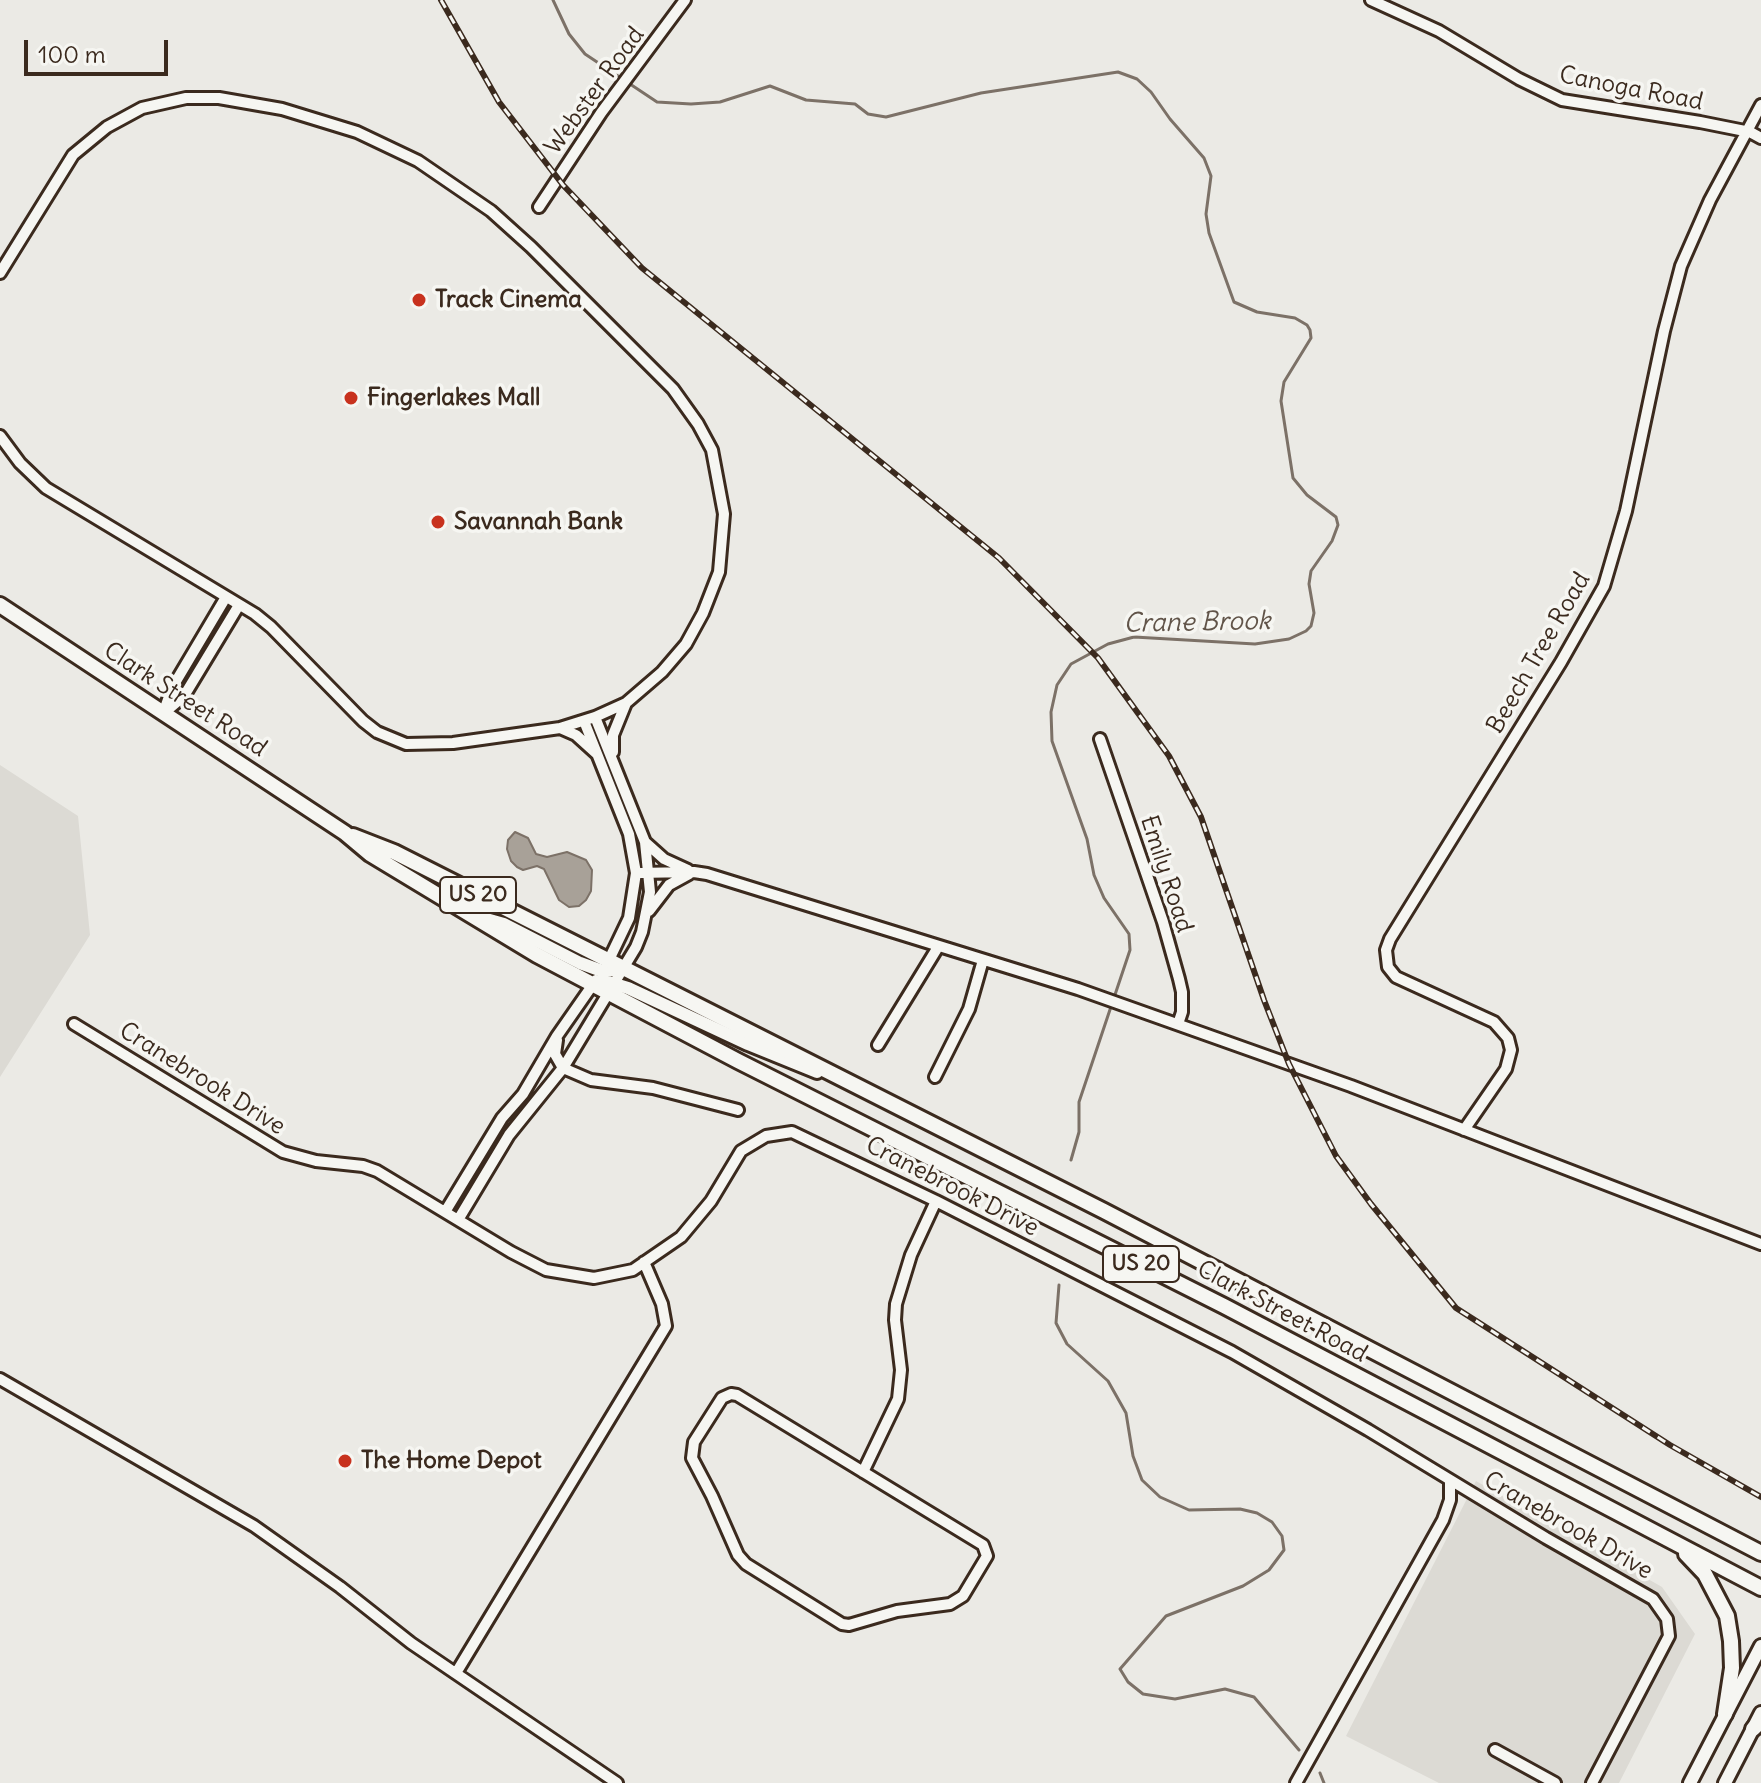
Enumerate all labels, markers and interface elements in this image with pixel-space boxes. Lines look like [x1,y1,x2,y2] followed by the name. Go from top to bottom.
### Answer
[539,22,651,160] street label: Webster Road
[28,24,172,74] scale bar
[38,39,106,69] text: 100 m
[1557,61,1705,117] street label: Canoga Road
[435,286,582,314] place label: Track Cinema
[410,291,428,309] marker: Track Cinema
[367,384,540,412] place label: Fingerlakes Mall
[342,389,360,407] marker: Fingerlakes Mall
[454,508,623,536] place label: Savannah Bank
[429,513,447,531] marker: Savannah Bank
[1481,567,1597,739] street label: Beech Tree Road
[1123,606,1271,640] water label: Crane Brook
[98,637,272,763] street label: Clark Street Road
[1134,812,1198,936] street label: Emily Road
[440,877,516,913] road number: US 20
[114,1016,290,1142] street label: Cranebrook Drive
[861,1131,1043,1243] street label: Cranebrook Drive
[1103,1246,1179,1282] road number: US 20
[1192,1255,1372,1369] street label: Clark Street Road
[361,1447,542,1475] place label: The Home Depot
[336,1452,354,1470] marker: The Home Depot
[1478,1466,1658,1586] street label: Cranebrook Drive

